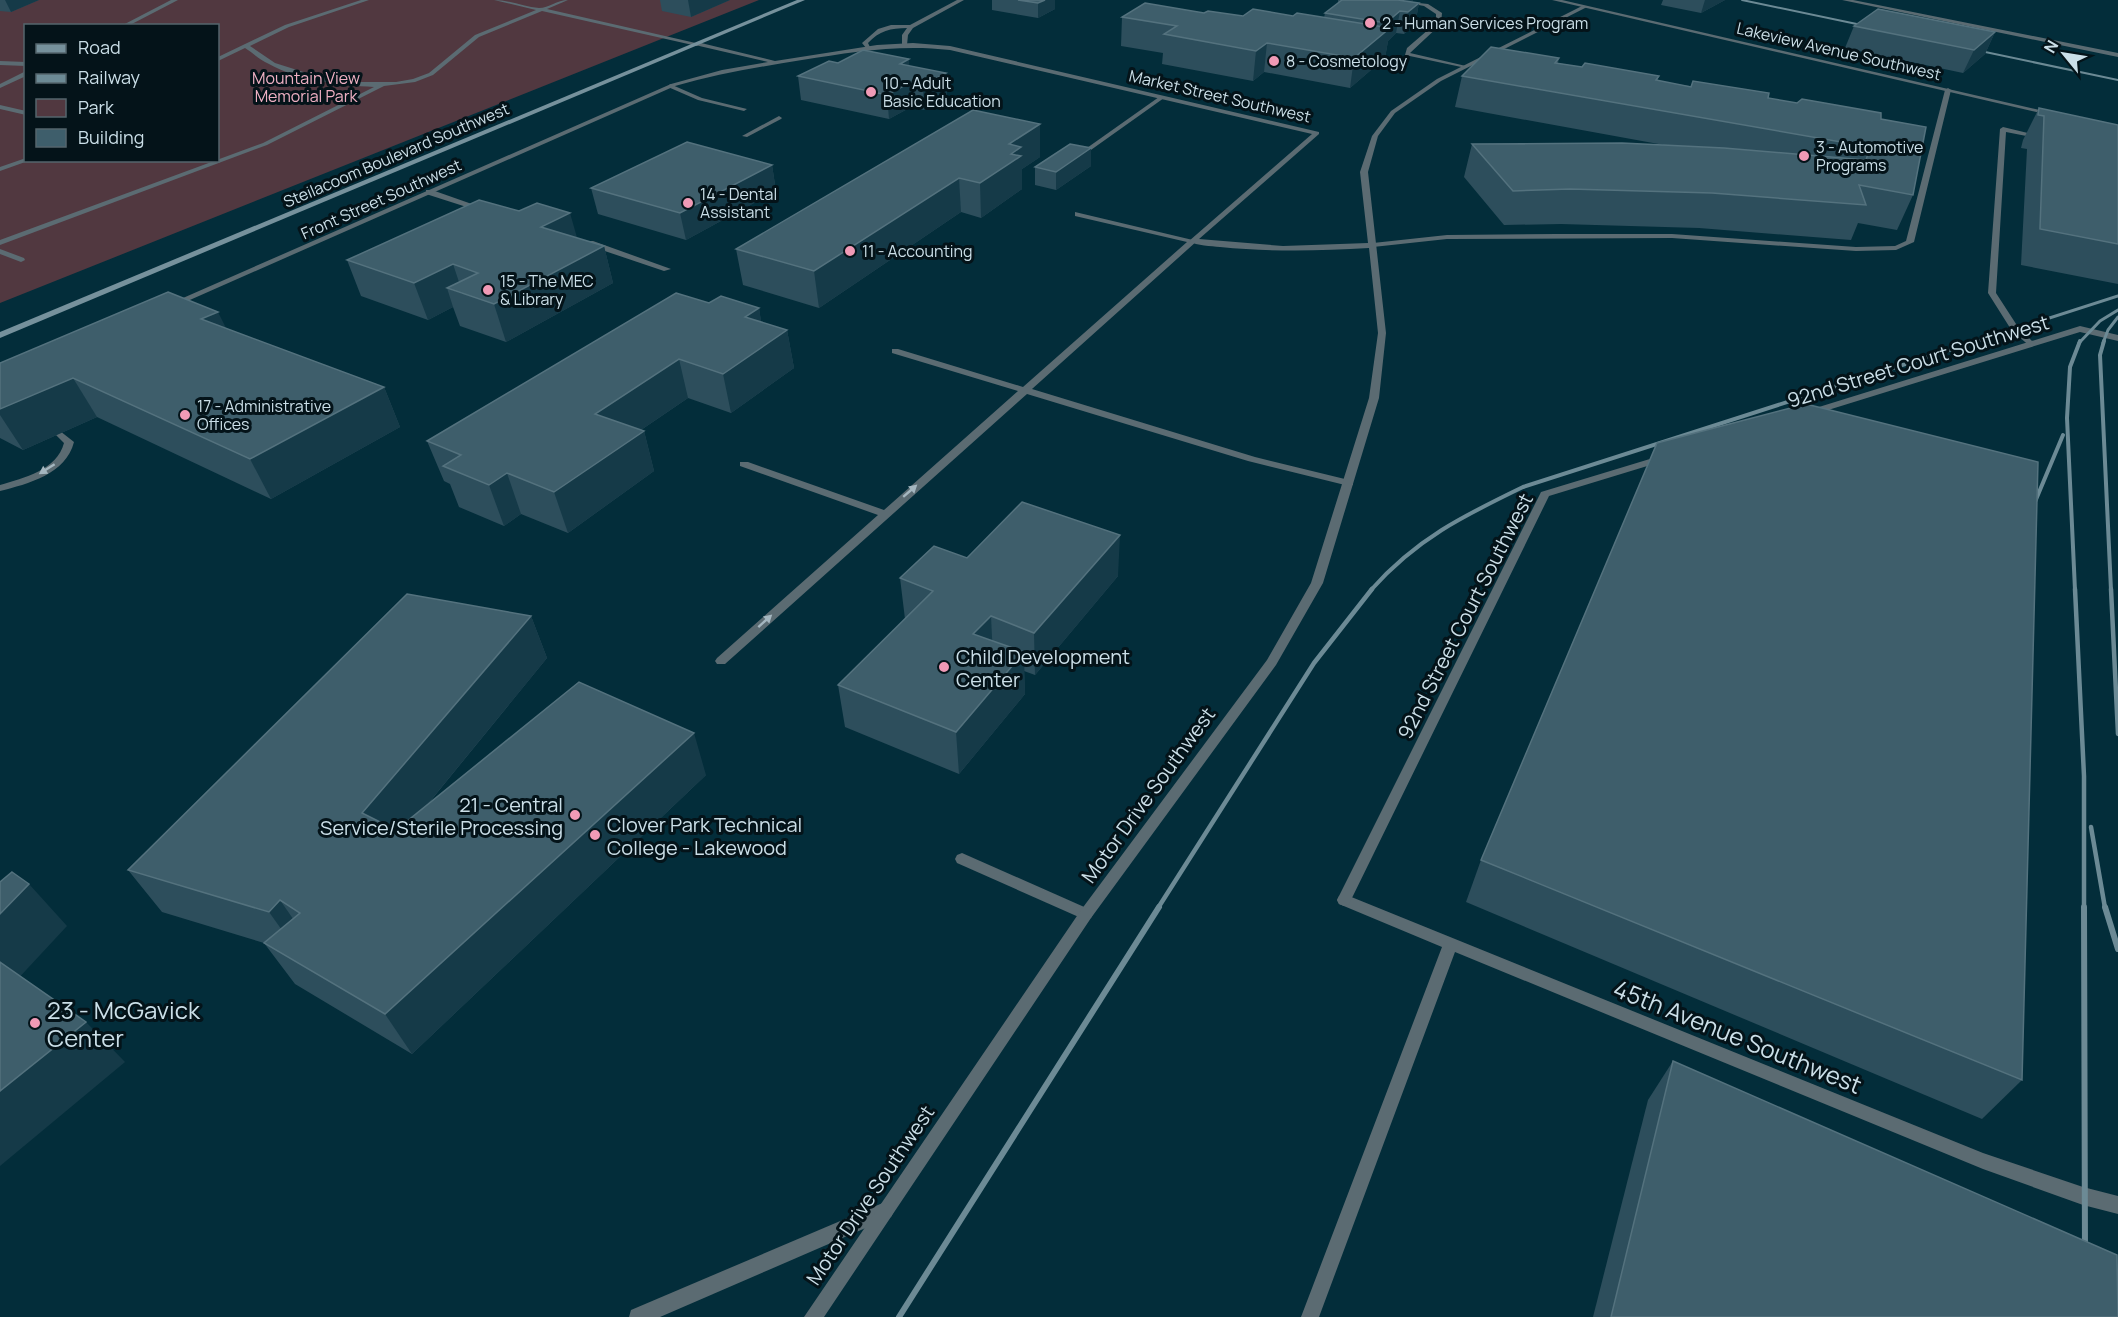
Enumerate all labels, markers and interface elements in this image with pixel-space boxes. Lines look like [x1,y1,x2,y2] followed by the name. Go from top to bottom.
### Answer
[1382,12,1588,34] place label: 2 - Human Services Program
[1363,16,1377,30] marker: 2 - Human Services Program
[1735,17,1943,85] street label: Lakeview Avenue Southwest
[24,24,219,162] legend
[2034,24,2094,84] north arrow
[78,35,121,59] text: Road
[2039,36,2063,57] text: N
[1286,50,1408,72] place label: 8 - Cosmetology
[1267,54,1281,68] marker: 8 - Cosmetology
[1127,64,1313,128] street label: Market Street Southwest
[78,65,140,89] text: Railway
[252,67,360,107] park label: Mountain View Memorial Park
[883,72,1001,112] place label: 10 - Adult Basic Education
[864,85,878,99] marker: 10 - Adult Basic Education
[78,95,115,119] text: Park
[280,97,512,213] street label: Steilacoom Boulevard Southwest
[78,125,144,149] text: Building
[1816,136,1923,176] place label: 3 - Automotive Programs
[1797,149,1811,163] marker: 3 - Automotive Programs
[297,154,465,244] street label: Front Street Southwest
[700,183,777,223] place label: 14 - Dental Assistant
[681,196,695,210] marker: 14 - Dental Assistant
[862,240,973,262] place label: 11 - Accounting
[843,244,857,258] marker: 11 - Accounting
[500,270,594,310] place label: 15 - The MEC & Library
[481,283,495,297] marker: 15 - The MEC & Library
[1784,308,2052,414] street label: 92nd Street Court Southwest
[197,395,331,435] place label: 17 - Administrative Offices
[178,408,192,422] marker: 17 - Administrative Offices
[38,464,55,475] one-way arrow
[902,484,917,498] one-way arrow
[1391,488,1539,744] street label: 92nd Street Court Southwest
[758,615,772,629] one-way arrow
[956,643,1130,693] place label: Child Development Center
[937,660,951,674] marker: Child Development Center
[1075,702,1221,888] street label: Motor Drive Southwest
[320,791,563,841] place label: 21 - Central Service/Sterile Processing
[568,808,582,822] marker: 21 - Central Service/Sterile Processing
[607,811,802,861] place label: Clover Park Technical College - Lakewood
[588,828,602,842] marker: Clover Park Technical College - Lakewood
[1609,971,1867,1101] street label: 45th Avenue Southwest
[47,993,201,1054] place label: 23 - McGavick Center
[28,1016,42,1030] marker: 23 - McGavick Center
[800,1100,940,1290] street label: Motor Drive Southwest

